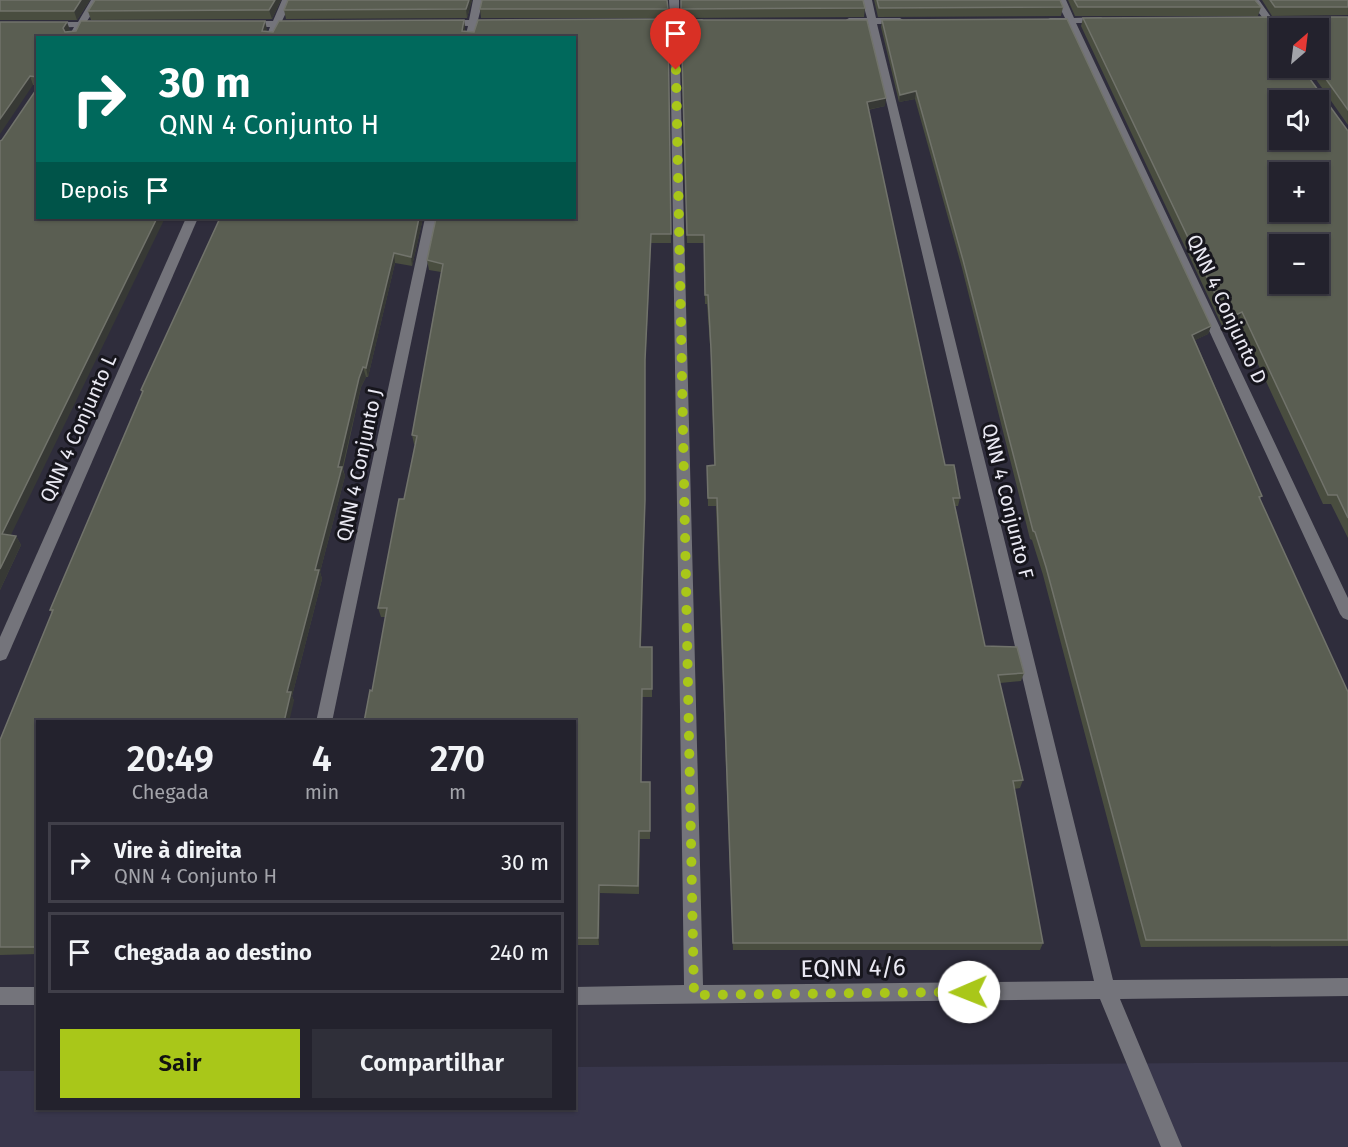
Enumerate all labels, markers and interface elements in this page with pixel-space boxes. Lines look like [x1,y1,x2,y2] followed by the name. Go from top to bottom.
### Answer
[650,8,701,70] pin
[659,17,692,50] icon: arrive
[1269,18,1329,78] north arrow
[1269,18,1329,294] map controls
[159,58,251,108] text: 30 m
[60,60,138,138] icon: right
[1269,90,1329,150] button: sound
[159,109,379,141] text: QNN 4 Conjunto H
[1269,162,1329,222] button: +
[141,174,174,207] icon: arrive
[60,177,129,204] text: Depois
[1182,230,1272,388] street label: QNN 4 Conjunto D
[1269,234,1329,294] button: −
[35,350,121,506] street label: QNN 4 Conjunto L
[331,386,387,544] street label: QNN 4 Conjunto J
[977,421,1039,581] street label: QNN 4 Conjunto F
[127,737,214,781] text: 20:49
[312,737,332,781] text: 4
[430,737,485,781] text: 270
[132,780,209,804] text: Chegada
[305,780,339,804] text: min
[449,780,466,804] text: m
[114,837,242,864] text: Vire à direita
[63,846,96,879] icon: right
[501,849,549,876] text: 30 m
[114,864,277,888] text: QNN 4 Conjunto H
[63,936,96,969] icon: arrive
[114,939,312,966] text: Chegada ao destino
[490,939,549,966] text: 240 m
[800,953,906,983] street label: EQNN 4/6
[937,960,1001,1024] position arrow
[60,1029,300,1098] button: Sair
[312,1029,552,1098] button: Compartilhar

